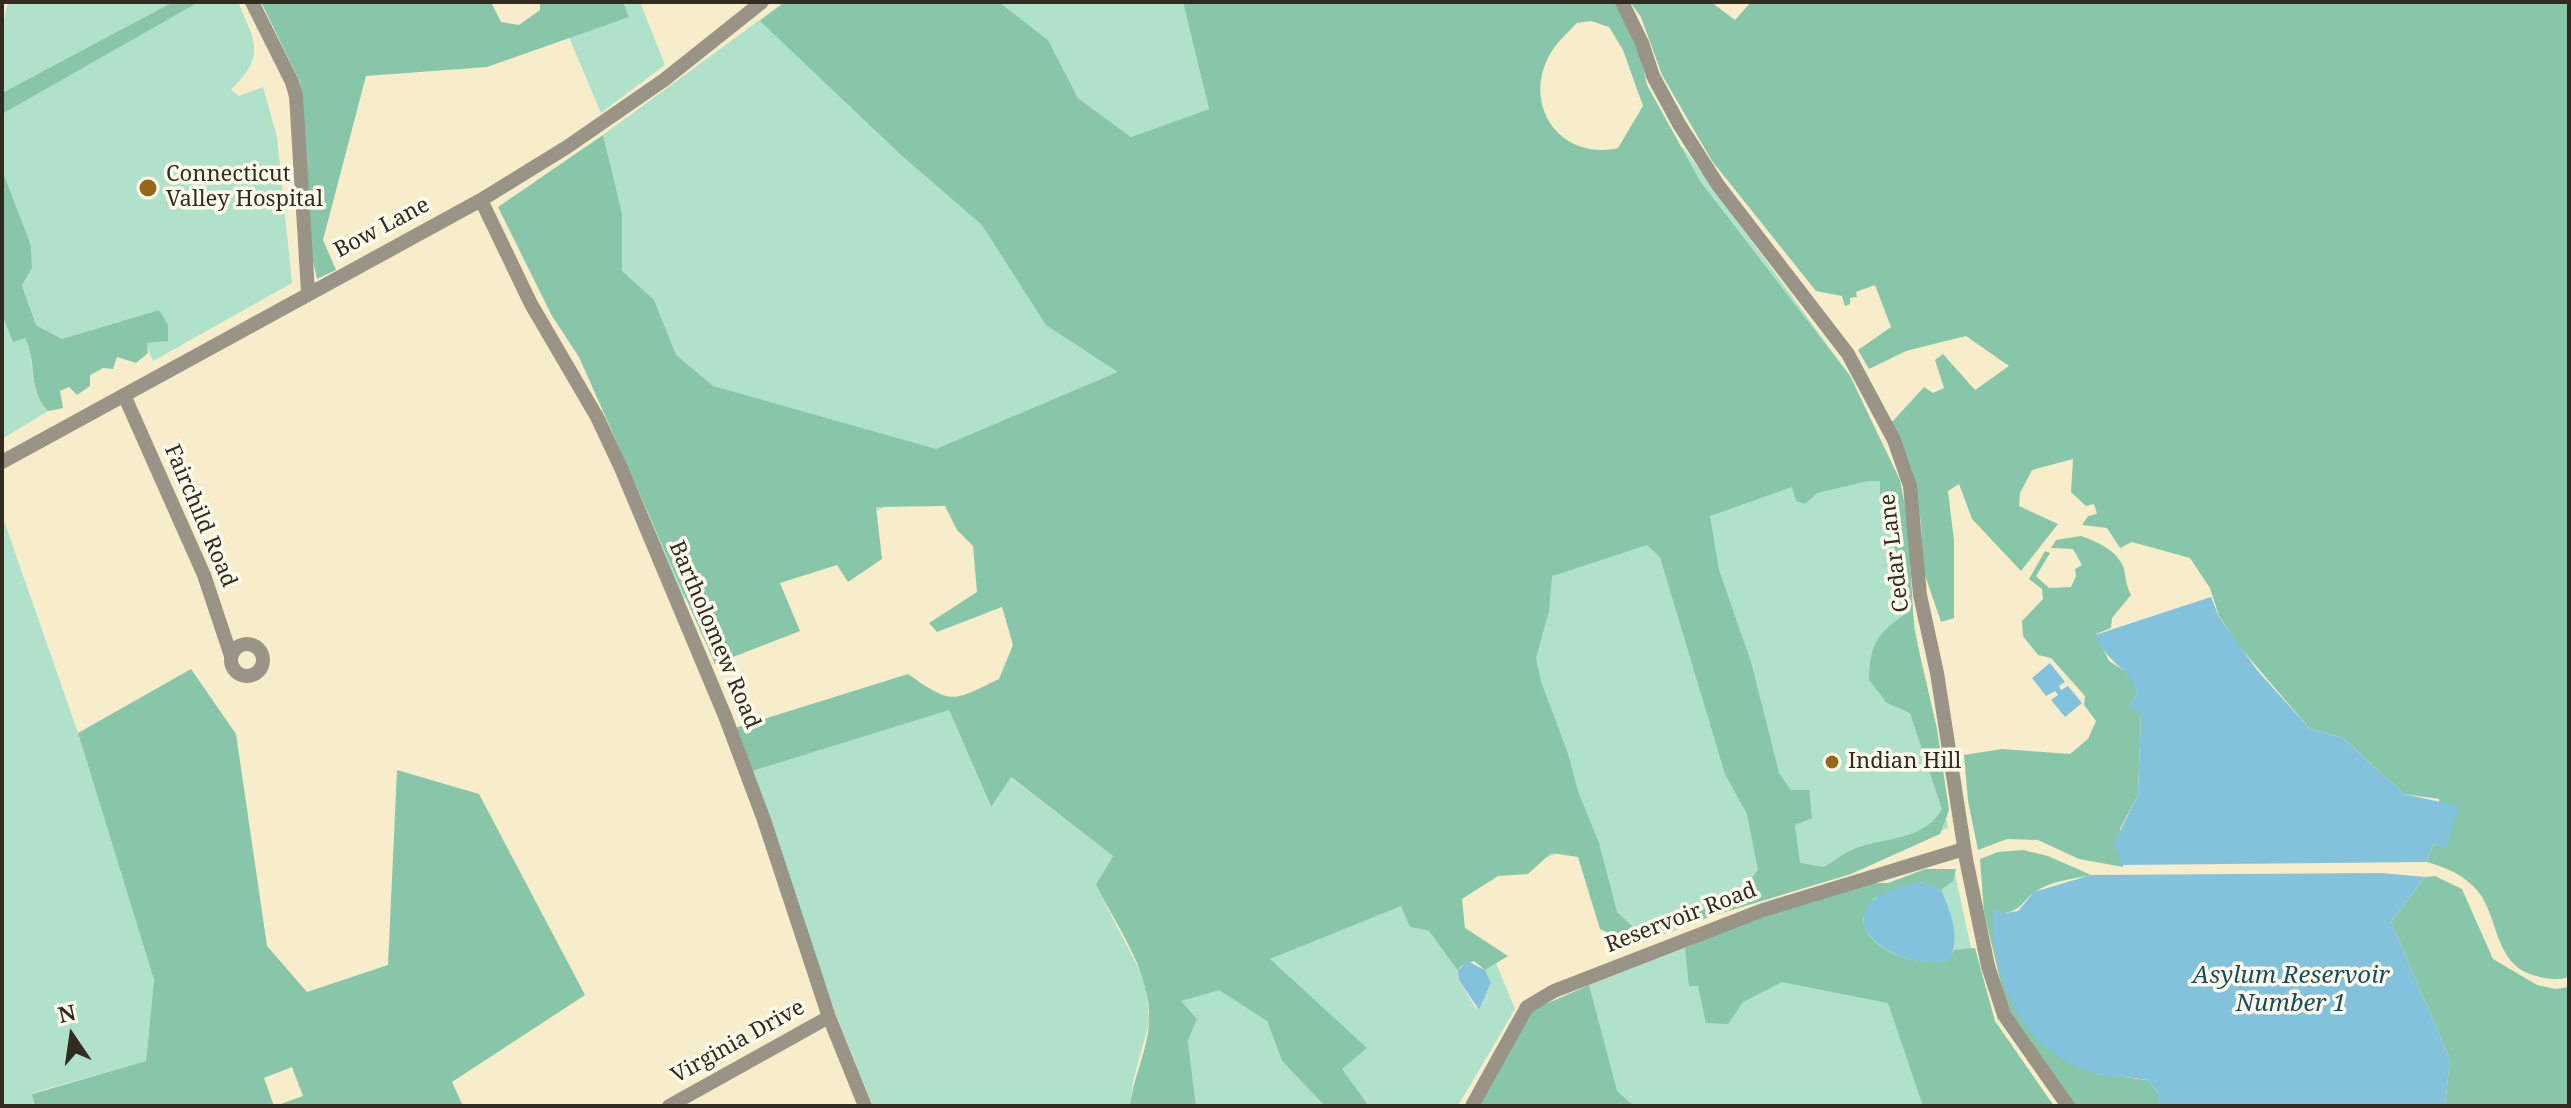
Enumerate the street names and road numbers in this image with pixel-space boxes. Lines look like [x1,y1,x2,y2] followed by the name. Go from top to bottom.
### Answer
[330,192,434,264] street label: Bow Lane
[158,441,242,591] street label: Fairchild Road
[1875,492,1915,614] street label: Cedar Lane
[663,537,765,733] street label: Bartholomew Road
[1602,877,1760,959] street label: Reservoir Road
[667,994,809,1090] street label: Virginia Drive

